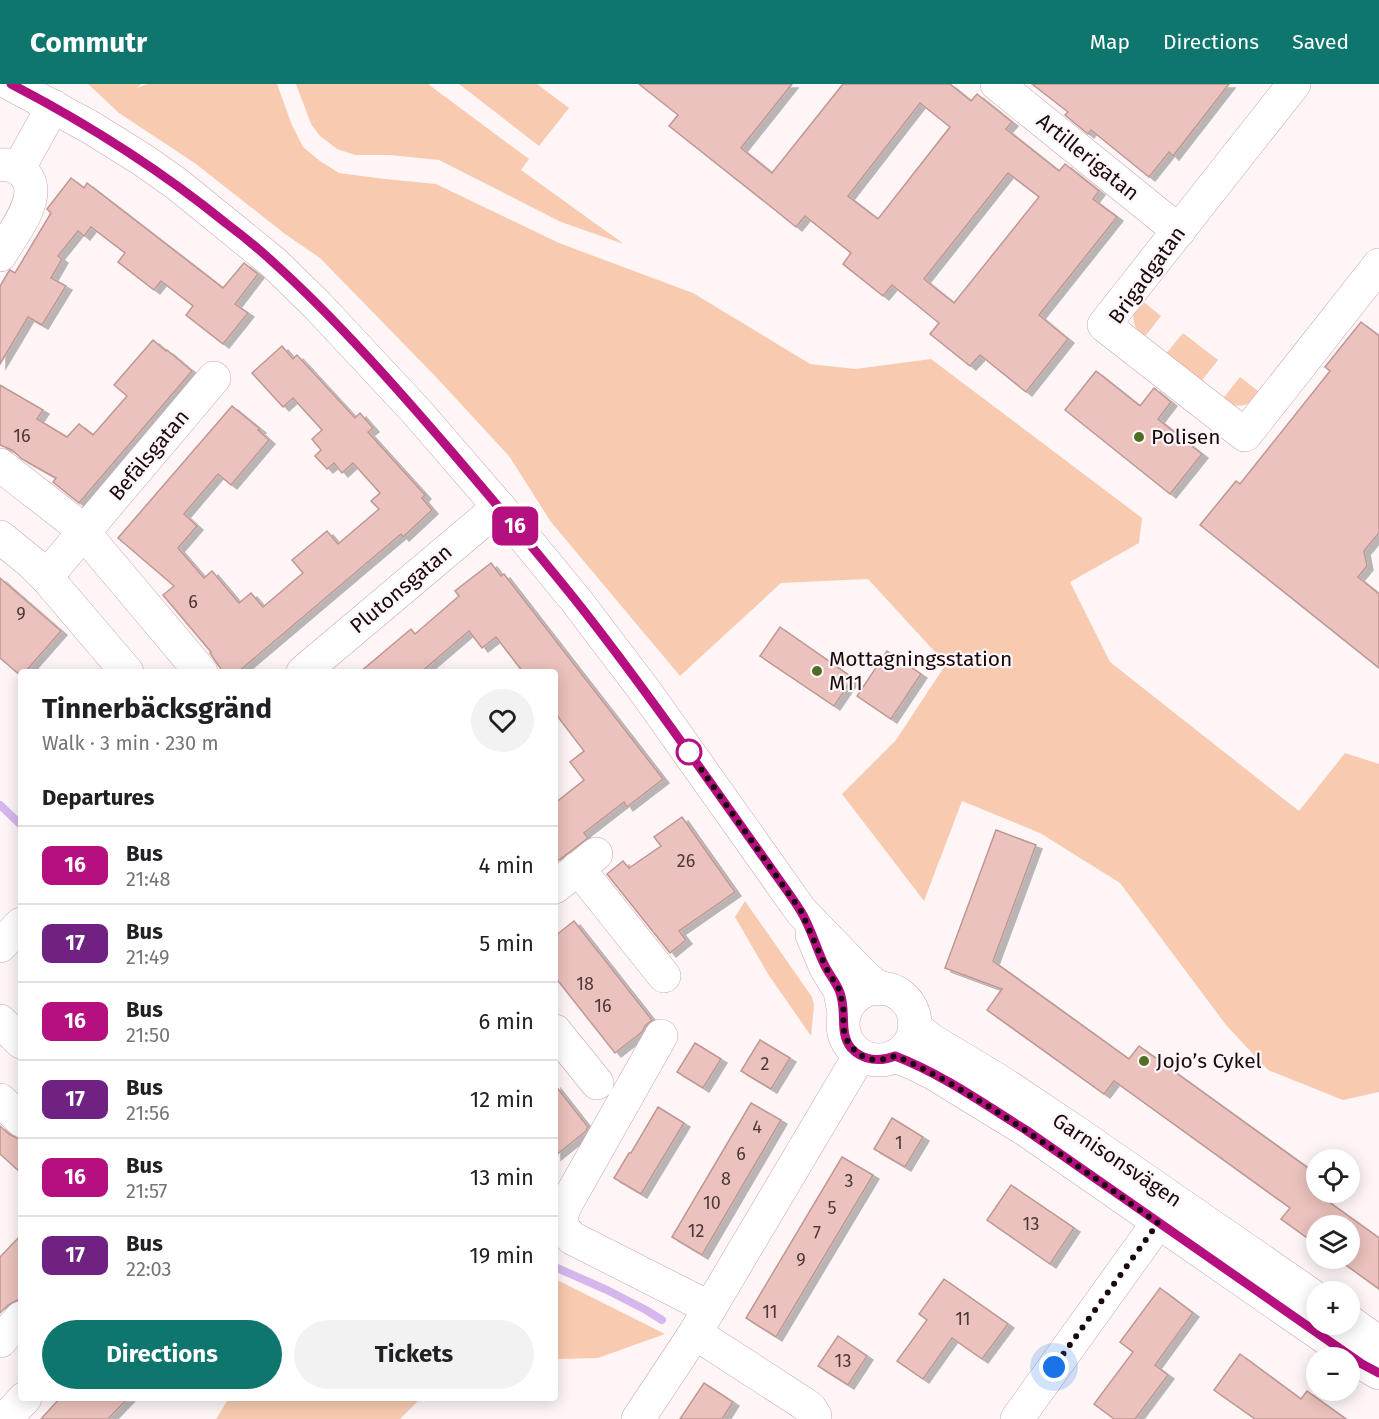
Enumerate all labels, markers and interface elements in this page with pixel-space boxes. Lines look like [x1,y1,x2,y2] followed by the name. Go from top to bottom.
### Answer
[30,26,147,59] text: Commutr
[1090,29,1130,55] text: Map
[1163,29,1259,55] text: Directions
[1292,29,1349,55] text: Saved
[1031,108,1145,206] street label: Artillerigatan
[1103,221,1191,329] street label: Brigadgatan
[103,404,195,506] street label: Befälsgatan
[1151,424,1220,450] place label: Polisen
[13,425,31,447] house number: 16
[1132,430,1146,444] marker: Polisen
[488,506,542,546] line badge: 16
[504,513,526,539] text: 16
[345,539,457,639] street label: Plutonsgatan
[188,591,198,613] house number: 6
[16,603,26,625] house number: 9
[829,646,1012,696] place label: Mottagningsstation M11
[810,664,824,678] marker: Mottagningsstation M11
[471,689,534,752] button: heart
[42,692,272,725] text: Tinnerbäcksgränd
[42,731,219,755] text: Walk · 3 min · 230 m
[676,739,702,765] unlabelled marker
[42,784,154,811] text: Departures
[126,840,163,867] text: Bus
[677,850,695,872] house number: 26
[64,852,86,878] text: 16
[479,852,534,879] text: 4 min
[126,867,170,891] text: 21:48
[126,918,163,945] text: Bus
[65,930,85,956] text: 17
[479,930,534,957] text: 5 min
[126,945,170,969] text: 21:49
[576,973,594,995] house number: 18
[594,995,612,1017] house number: 16
[126,996,163,1023] text: Bus
[64,1008,86,1034] text: 16
[478,1008,534,1035] text: 6 min
[126,1023,170,1047] text: 21:50
[1156,1048,1262,1074] place label: Jojo’s Cykel
[761,1053,770,1075] house number: 2
[1137,1054,1151,1068] marker: Jojo’s Cykel
[126,1074,163,1101] text: Bus
[65,1086,85,1112] text: 17
[470,1086,534,1113] text: 12 min
[126,1101,170,1125] text: 21:56
[1047,1107,1187,1213] street label: Garnisonsvägen
[752,1116,762,1138] house number: 4
[895,1132,903,1154] house number: 1
[736,1143,746,1165] house number: 6
[1306,1149,1360,1401] map controls
[1306,1149,1360,1203] button: locate
[126,1152,163,1179] text: Bus
[64,1164,86,1190] text: 16
[470,1164,534,1191] text: 13 min
[721,1168,731,1190] house number: 8
[845,1170,853,1192] house number: 3
[126,1179,167,1203] text: 21:57
[703,1192,721,1214] house number: 10
[827,1197,837,1219] house number: 5
[1023,1213,1039,1235] house number: 13
[1306,1215,1360,1269] button: layers
[688,1220,704,1242] house number: 12
[813,1222,821,1244] house number: 7
[126,1230,163,1257] text: Bus
[65,1242,85,1268] text: 17
[469,1242,534,1269] text: 19 min
[796,1249,806,1271] house number: 9
[126,1257,172,1281] text: 22:03
[1306,1281,1360,1335] button: +
[762,1301,778,1323] house number: 11
[955,1308,971,1330] house number: 11
[42,1320,282,1389] button: Directions
[294,1320,534,1389] button: Tickets
[1306,1347,1360,1401] button: −
[835,1350,851,1372] house number: 13
[1039,1352,1069,1382] your location

